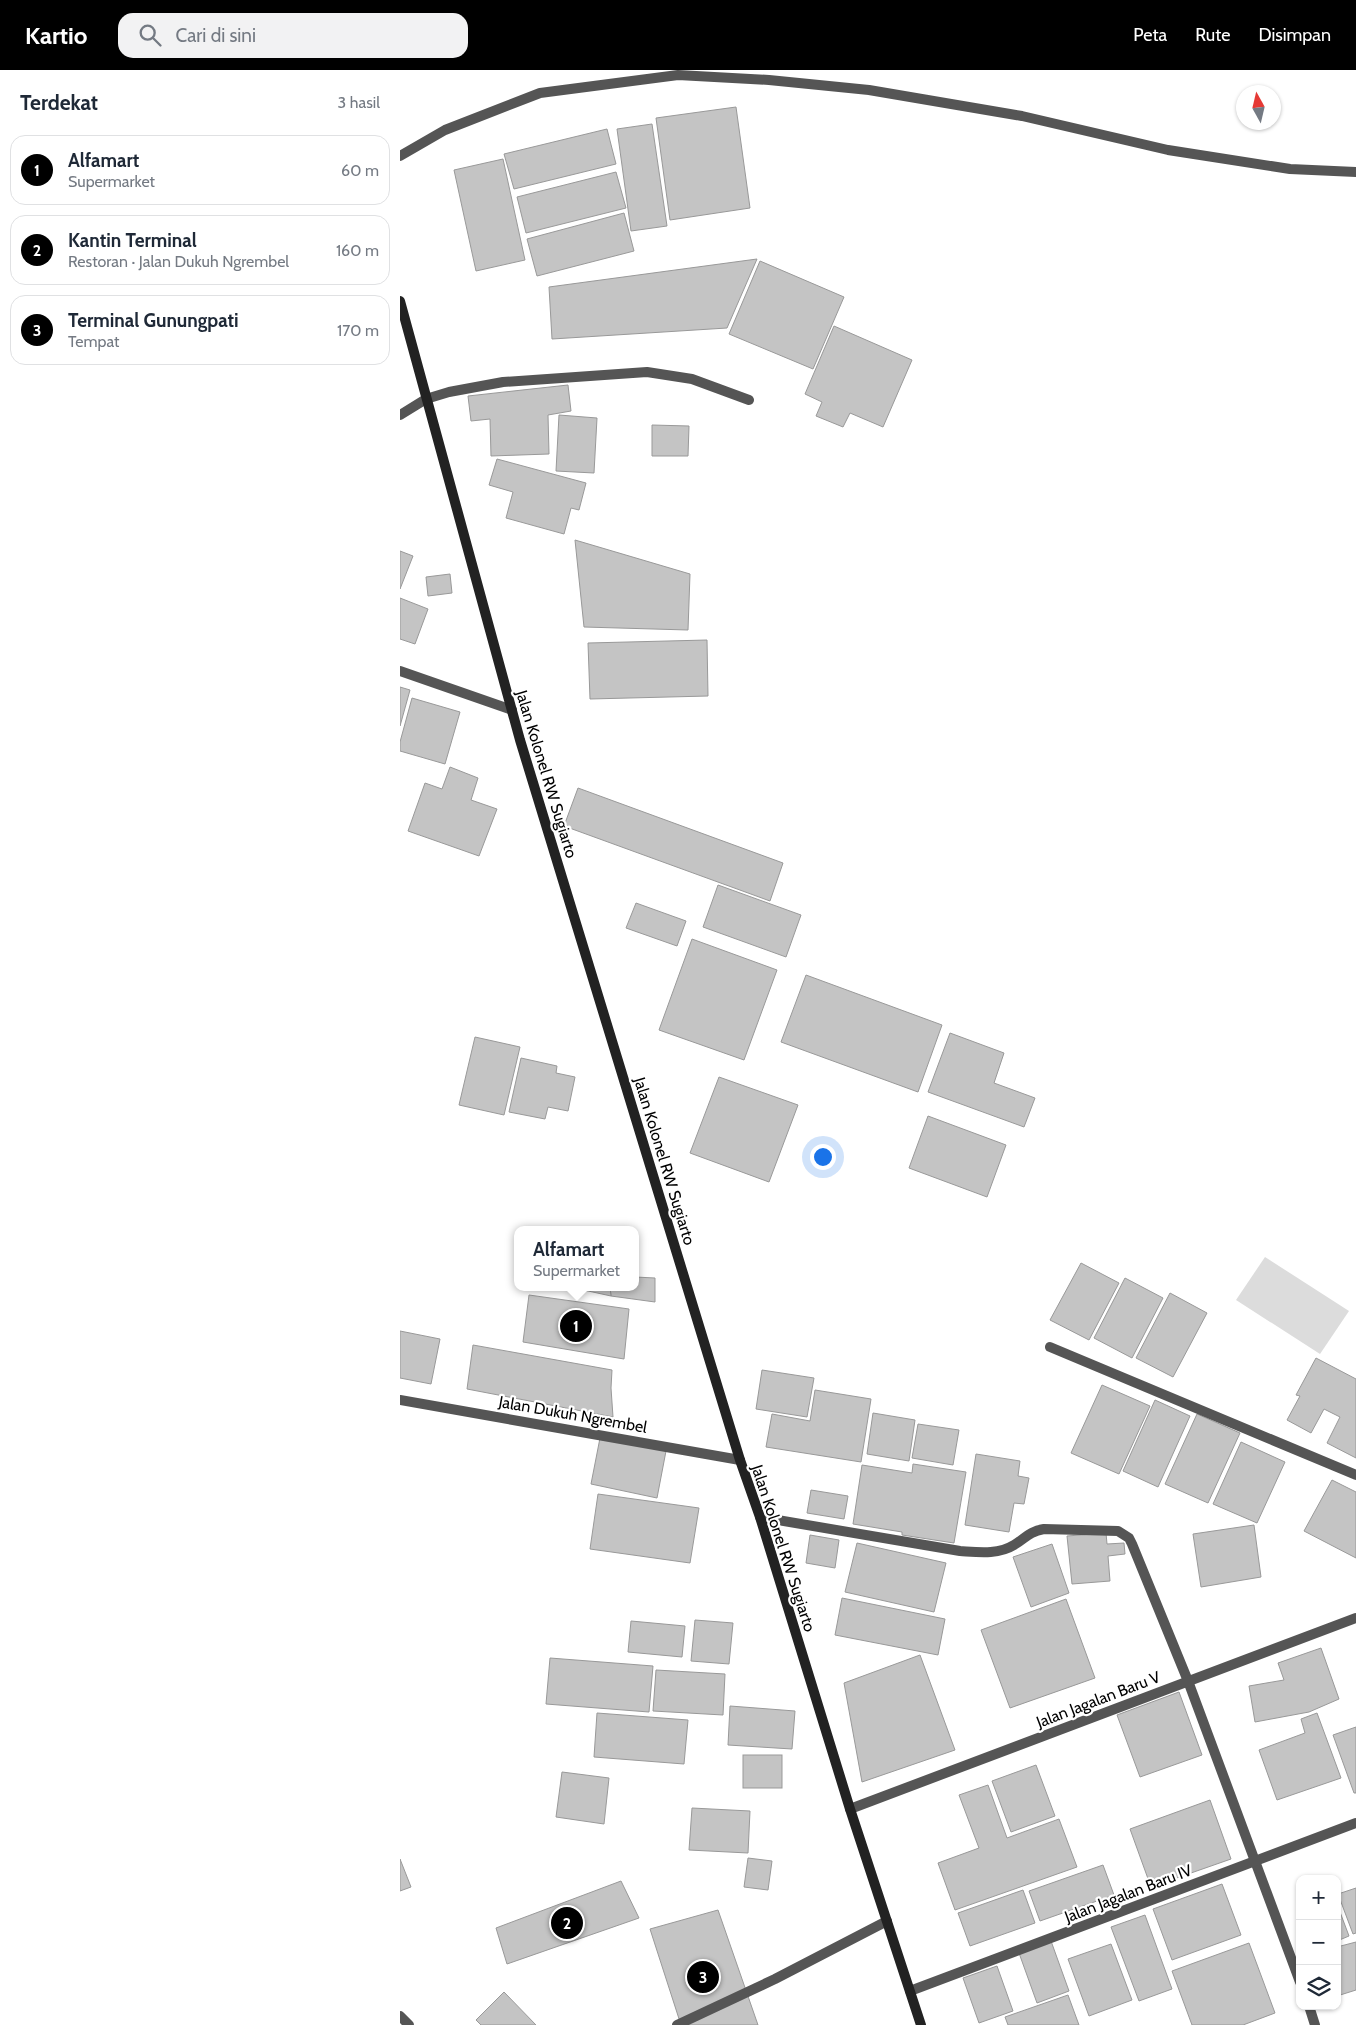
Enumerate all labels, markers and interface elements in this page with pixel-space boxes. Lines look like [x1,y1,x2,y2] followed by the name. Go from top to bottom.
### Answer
[118,13,468,58] search box
[25,21,88,50] text: Kartio
[136,21,164,49] icon: search
[176,24,256,47] text: Cari di sini
[1133,24,1167,46] text: Peta
[1195,24,1230,46] text: Rute
[1258,24,1331,46] text: Disimpan
[1236,85,1281,130] north arrow
[20,90,98,115] text: Terdekat
[338,93,380,112] text: 3 hasil
[68,149,139,172] text: Alfamart
[34,161,40,180] text: 1
[341,161,379,180] text: 60 m
[68,172,155,191] text: Supermarket
[68,229,197,252] text: Kantin Terminal
[33,241,41,260] text: 2
[336,241,379,260] text: 160 m
[68,252,289,271] text: Restoran · Jalan Dukuh Ngrembel
[68,309,239,332] text: Terminal Gunungpati
[33,321,41,340] text: 3
[337,321,379,340] text: 170 m
[68,332,119,351] text: Tempat
[512,687,581,861] street label: Jalan Kolonel RW Sugiarto
[630,1074,699,1248] street label: Jalan Kolonel RW Sugiarto
[810,1144,836,1170] your location
[514,1226,639,1291] popup
[533,1238,604,1261] text: Alfamart
[533,1261,620,1280] text: Supermarket
[560,1307,592,1345] pin: 1
[496,1392,649,1437] street label: Jalan Dukuh Ngrembel
[747,1461,820,1634] street label: Jalan Kolonel RW Sugiarto
[1033,1667,1163,1732] street label: Jalan Jagalan Baru V
[1061,1860,1195,1927] street label: Jalan Jagalan Baru IV
[1296,1875,1341,2010] map controls
[1296,1875,1341,1920] button: +
[551,1904,583,1942] pin: 2
[1296,1920,1341,1965] button: −
[687,1958,719,1996] pin: 3
[1296,1965,1341,2010] button: layers

